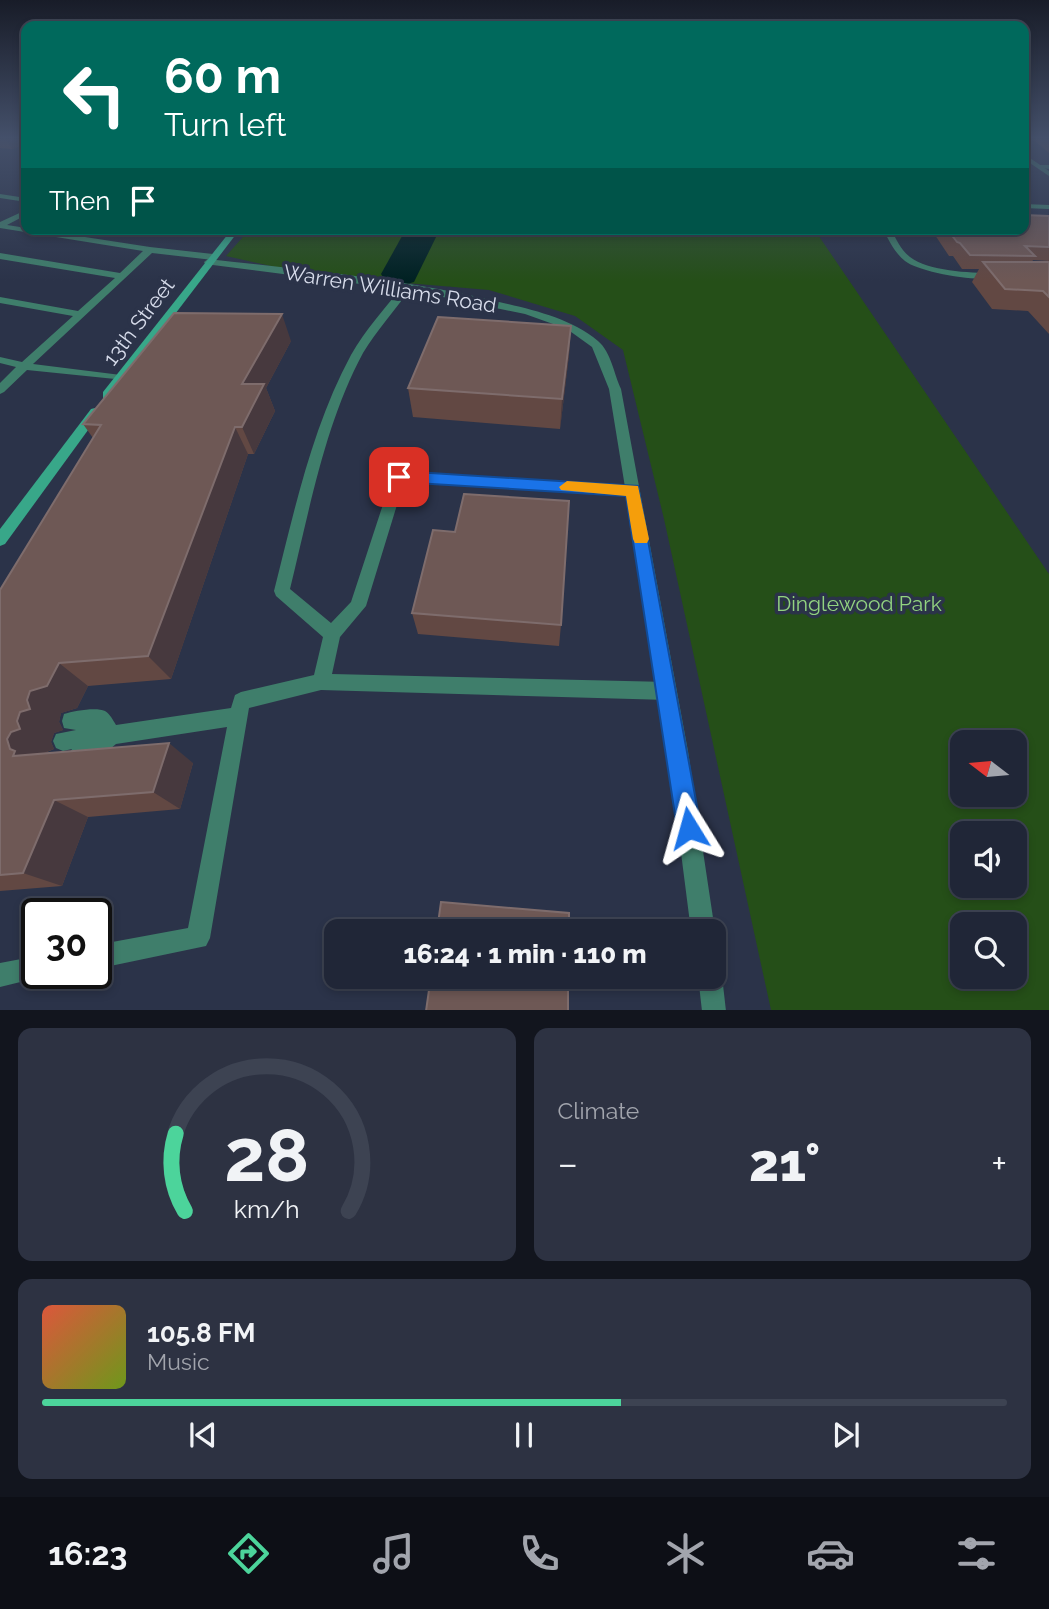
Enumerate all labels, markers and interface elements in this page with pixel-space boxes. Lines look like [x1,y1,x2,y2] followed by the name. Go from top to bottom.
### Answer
[164,47,281,104] text: 60 m
[49,49,140,140] icon: left
[164,106,286,143] text: Turn left
[124,182,162,220] icon: arrive
[49,186,110,216] text: Then
[282,259,498,318] street label: Warren Williams Road
[98,273,180,370] street label: 13th Street
[369,447,429,507] pin
[380,458,418,496] icon: arrive
[776,591,942,616] park label: Dinglewood Park
[950,730,1027,807] north arrow
[950,730,1027,989] map controls
[652,791,726,865] position arrow
[950,821,1027,898] button: sound
[21,898,112,989] speed limit sign: 30
[950,912,1027,989] button: search
[403,939,647,969] text: 16:24 · 1 min · 110 m
[558,1097,639,1124] text: Climate
[224,1113,309,1198] text: 28
[749,1132,820,1193] text: 21°
[558,1141,578,1186] text: −
[991,1141,1007,1186] text: +
[234,1193,300,1223] text: km/h
[147,1318,255,1348] text: 105.8 FM
[147,1348,210,1375] text: Music
[184,1416,222,1454] icon: previous
[505,1416,543,1454] icon: pause
[827,1416,865,1454] icon: next
[224,1529,273,1578] icon: directions
[369,1529,418,1578] icon: music
[515,1529,564,1578] icon: phone
[661,1529,710,1578] icon: climate
[806,1529,855,1578] icon: car
[952,1529,1001,1578] icon: filters
[48,1535,127,1572] text: 16:23

